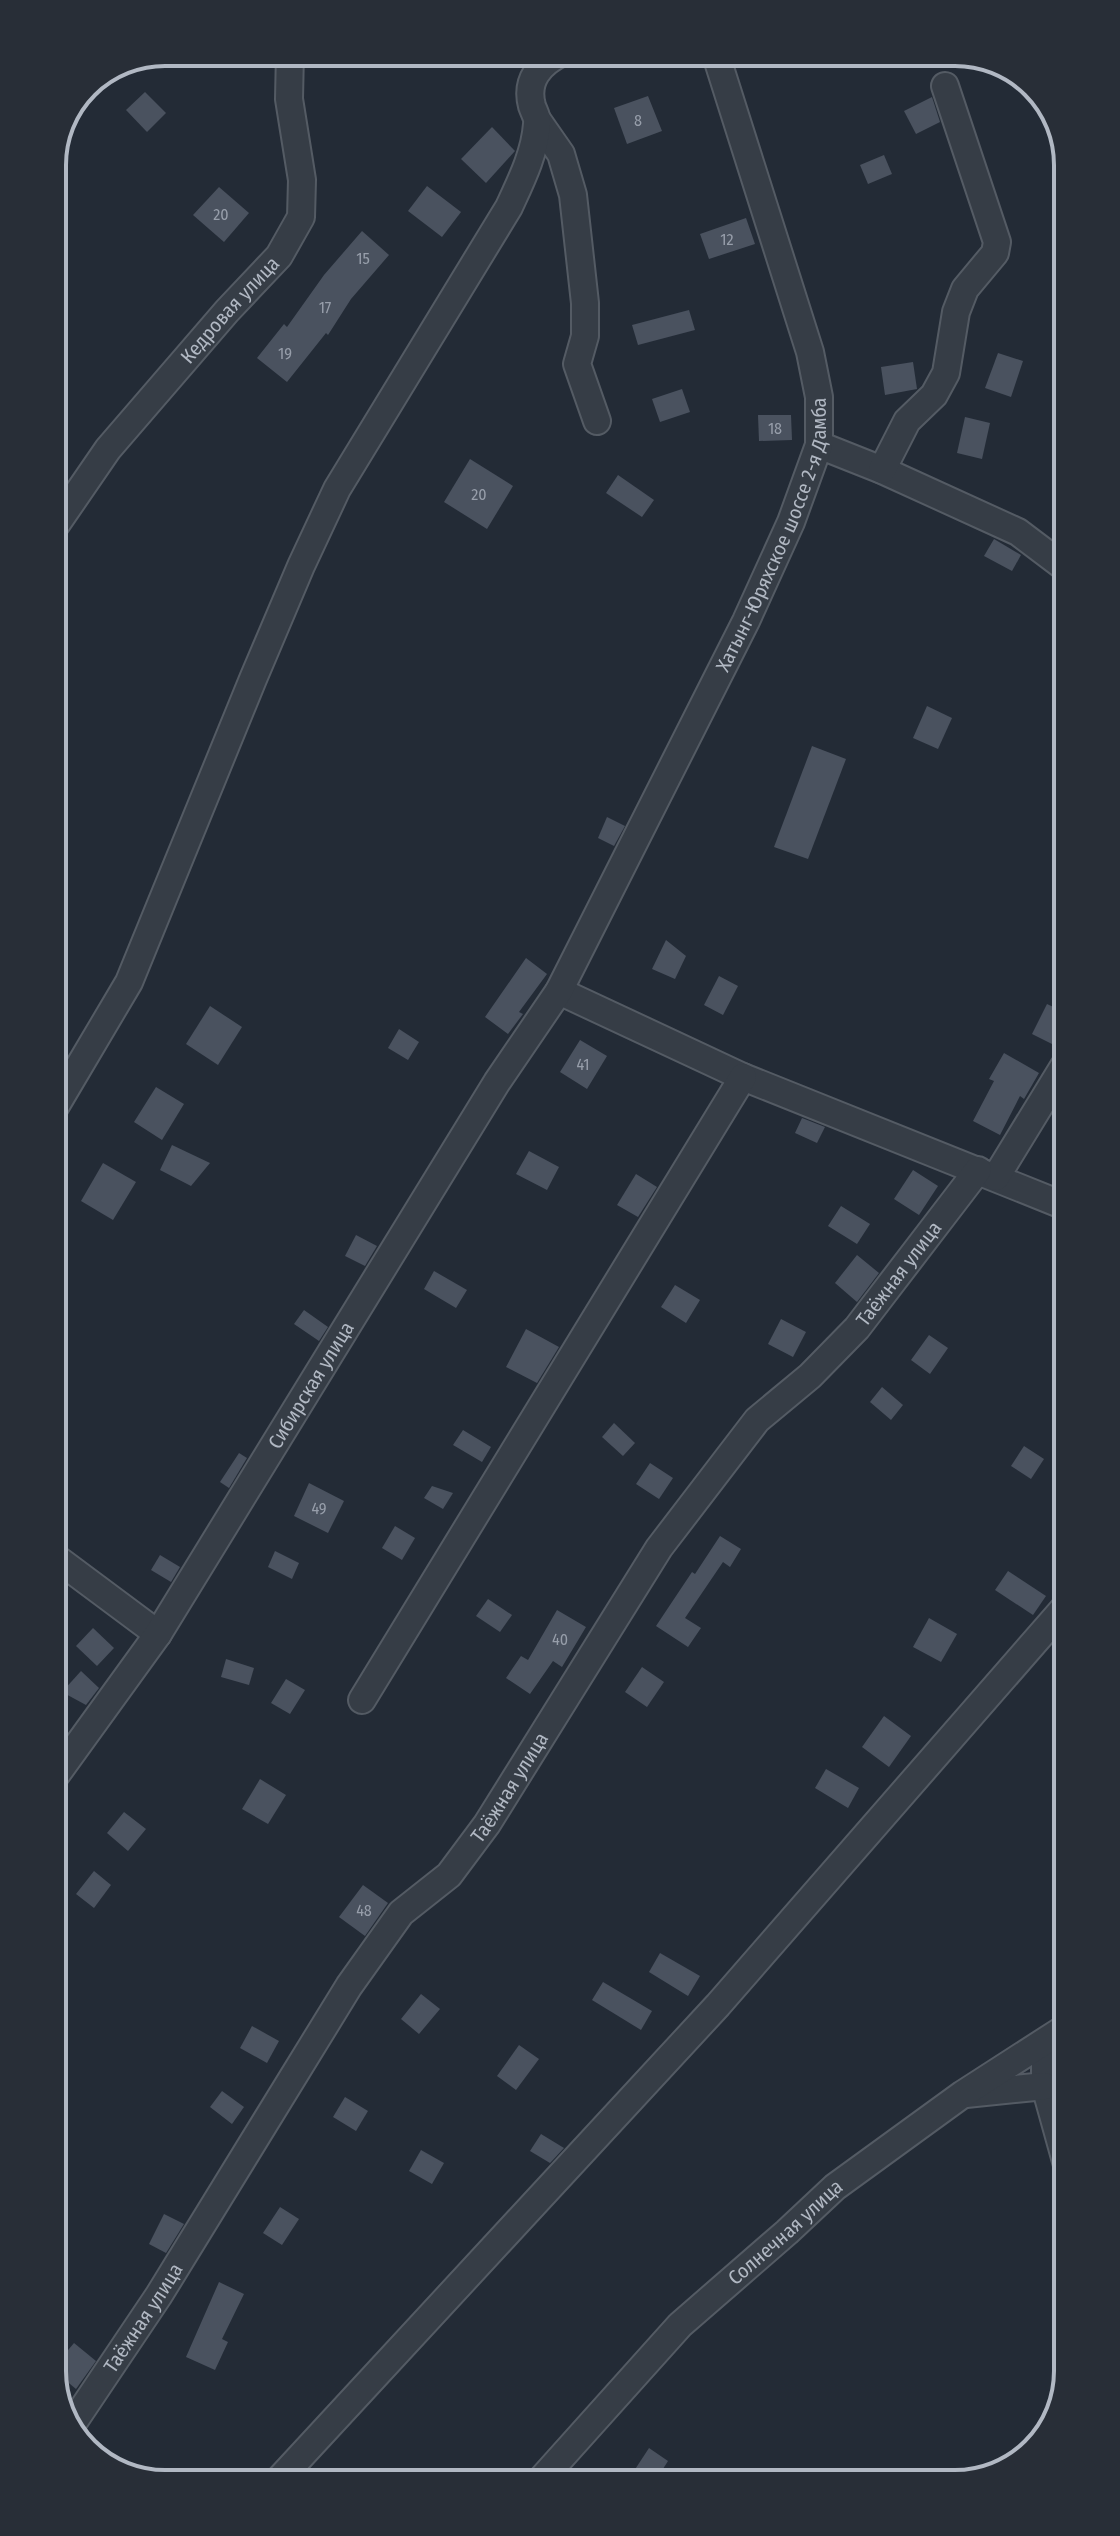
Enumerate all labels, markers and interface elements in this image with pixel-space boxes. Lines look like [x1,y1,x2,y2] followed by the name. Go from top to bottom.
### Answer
[634,111,642,130] house number: 8
[213,205,229,224] house number: 20
[720,230,734,249] house number: 12
[356,249,370,268] house number: 15
[175,251,284,368] street label: Кедровая улица
[319,298,332,317] house number: 17
[278,344,292,363] house number: 19
[710,398,832,676] street label: Хатынг-Юряхское шоссе 2-я Дамба
[768,419,782,438] house number: 18
[471,485,487,504] house number: 20
[576,1055,590,1074] house number: 41
[851,1216,946,1331] street label: Таёжная улица
[263,1317,359,1453] street label: Сибирская улица
[311,1499,327,1518] house number: 49
[552,1630,568,1649] house number: 40
[465,1728,553,1847] street label: Таёжная улица
[356,1901,372,1920] house number: 48
[723,2174,847,2290] street label: Солнечная улица
[98,2259,188,2377] street label: Таёжная улица

